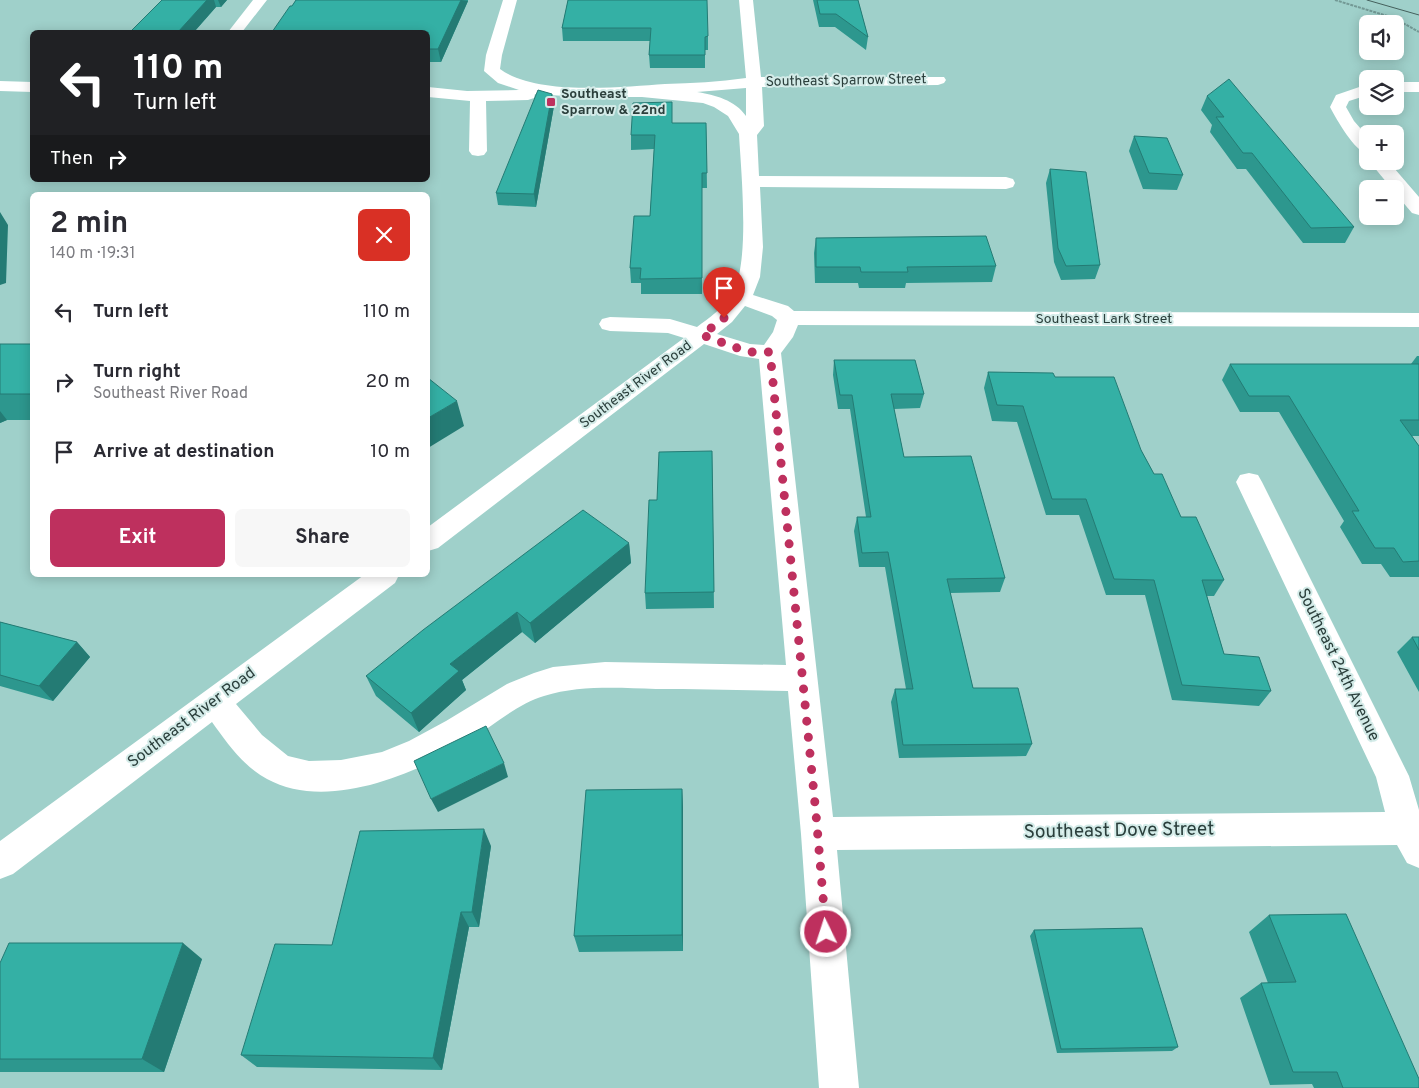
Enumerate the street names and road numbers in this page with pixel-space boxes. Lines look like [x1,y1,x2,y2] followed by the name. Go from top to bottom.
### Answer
[765,71,927,91] street label: Southeast Sparrow Street
[1036,311,1172,328] street label: Southeast Lark Street
[577,337,695,433] street label: Southeast River Road
[1292,585,1384,745] street label: Southeast 24th Avenue
[124,663,260,773] street label: Southeast River Road
[1024,817,1214,845] street label: Southeast Dove Street

